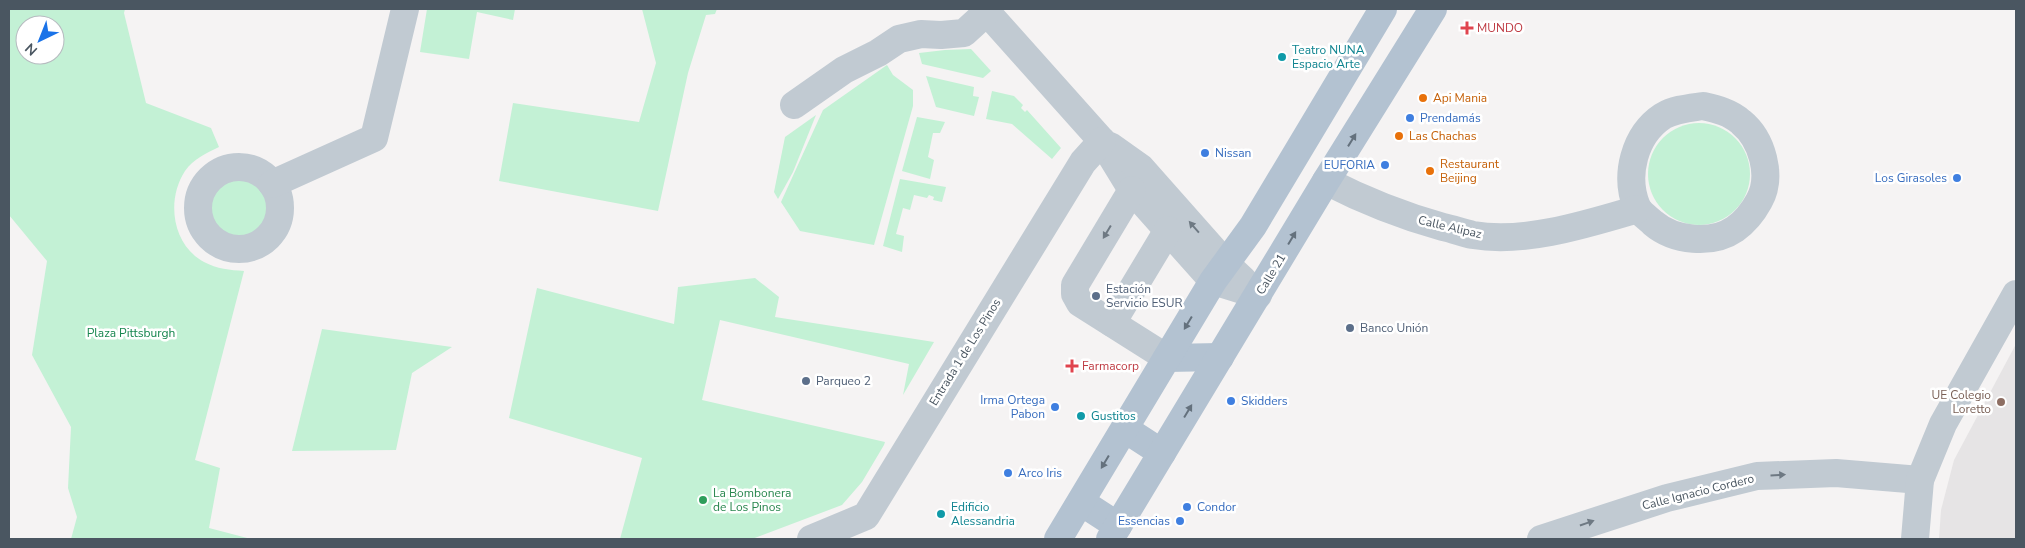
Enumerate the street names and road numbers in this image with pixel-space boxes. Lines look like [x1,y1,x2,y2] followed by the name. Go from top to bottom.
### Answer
[1417,212,1484,242] street label: Calle Alipaz
[1253,251,1289,297] street label: Calle 21
[926,295,1005,409] street label: Entrada 1 de Los Pinos
[1640,470,1756,514] street label: Calle Ignacio Cordero

